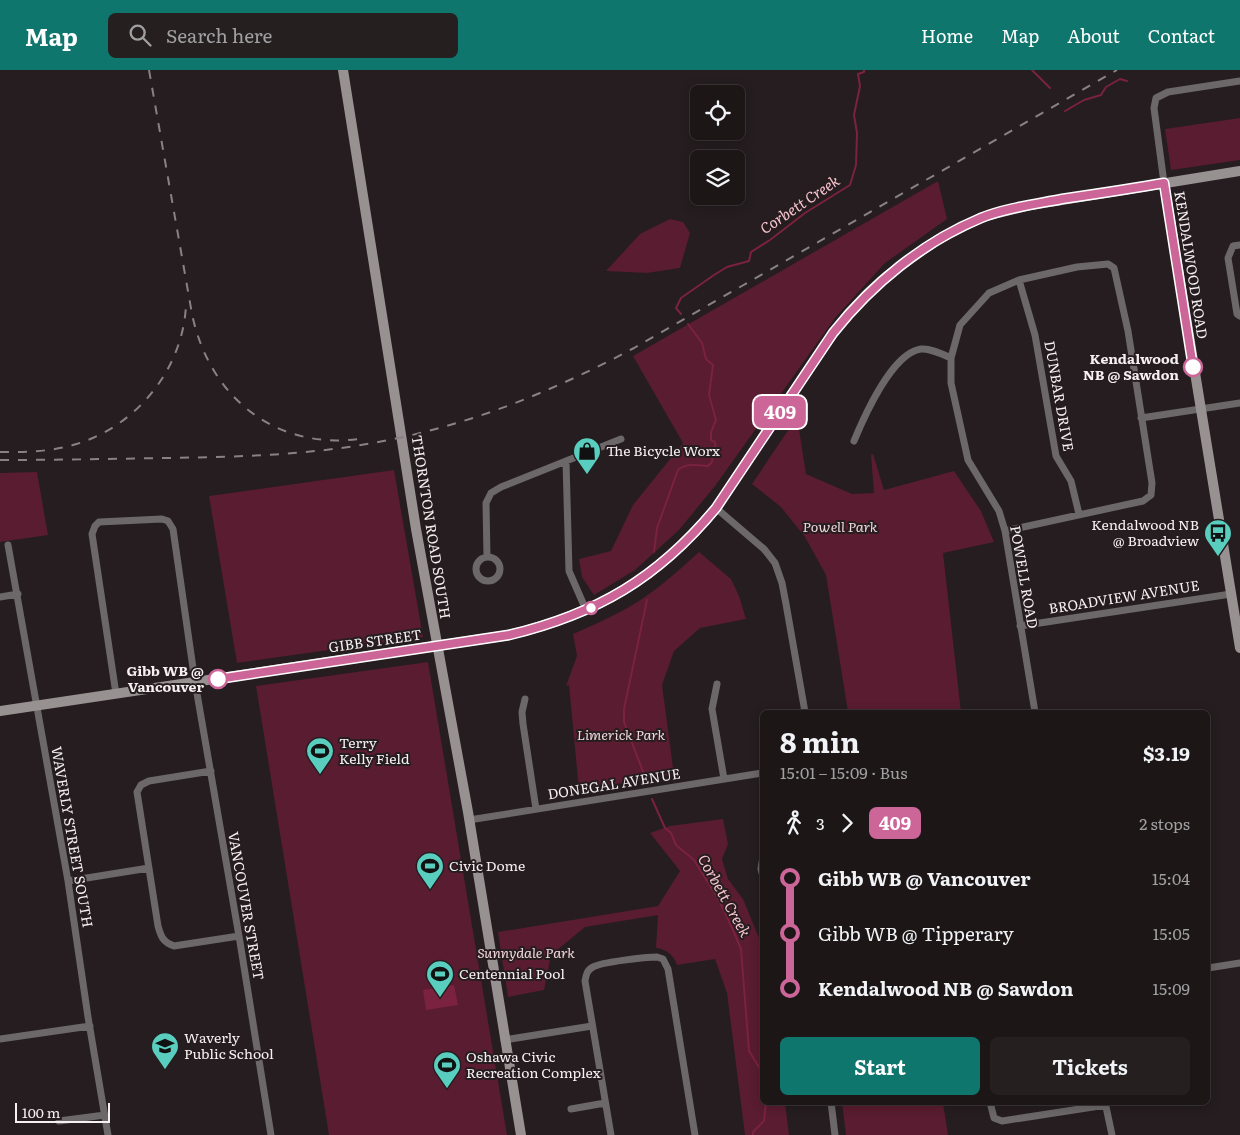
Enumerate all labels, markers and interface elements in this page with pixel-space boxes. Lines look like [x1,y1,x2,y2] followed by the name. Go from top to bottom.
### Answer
[108,13,458,58] search box
[25,18,78,53] text: Map
[126,21,154,49] icon: search
[166,21,272,49] text: Search here
[921,22,973,49] text: Home
[1001,22,1039,49] text: Map
[1067,22,1120,49] text: About
[1148,22,1215,49] text: Contact
[690,85,745,205] map controls
[690,85,745,140] button: locate
[690,150,745,205] button: layers
[755,168,844,239] water label: Corbett Creek
[1170,189,1214,341] street label: KENDALWOOD ROAD
[1040,339,1080,453] street label: DUNBAR DRIVE
[1083,348,1179,384] place label: Kendalwood NB @ Sawdon
[1183,357,1203,377] marker: Kendalwood NB @ Sawdon
[751,396,809,428] line badge: 409
[764,398,796,425] text: 409
[408,434,456,620] street label: THORNTON ROAD SOUTH
[572,436,602,475] shop icon: The Bicycle Worx
[606,440,720,460] place label: The Bicycle Worx
[1091,514,1199,550] place label: Kendalwood NB @ Broadview
[803,516,878,536] park label: Powell Park
[1203,518,1233,557] bus stop icon: Kendalwood NB @ Broadview
[1006,524,1044,630] street label: POWELL ROAD
[1047,574,1201,618] street label: BROADVIEW AVENUE
[584,601,598,615] unlabelled marker
[327,624,423,656] street label: GIBB STREET
[126,660,204,696] place label: Gibb WB @ Vancouver
[208,669,228,689] marker: Gibb WB @ Vancouver
[780,720,860,762] text: 8 min
[577,724,665,744] park label: Limerick Park
[339,732,410,768] place label: Terry Kelly Field
[305,736,335,775] sports icon: Terry Kelly Field
[1143,739,1190,767] text: $3.19
[47,745,99,929] street label: WAVERLY STREET SOUTH
[780,760,907,784] text: 15:01 – 15:09 · Bus
[546,763,682,803] street label: DONEGAL AVENUE
[780,809,808,837] icon: walk
[833,809,861,837] icon: forward
[879,809,911,836] text: 409
[816,811,825,835] text: 3
[1139,811,1190,835] text: 2 stops
[224,830,270,982] street label: VANCOUVER STREET
[693,850,758,942] water label: Corbett Creek
[415,851,445,890] sports icon: Civic Dome
[449,855,525,875] place label: Civic Dome
[818,864,1031,892] text: Gibb WB @ Vancouver
[1152,866,1190,890] text: 15:04
[818,919,1014,947] text: Gibb WB @ Tipperary
[1153,921,1190,945] text: 15:05
[477,942,575,962] park label: Sunnydale Park
[425,959,455,998] sports icon: Centennial Pool
[459,963,565,983] place label: Centennial Pool
[818,974,1073,1002] text: Kendalwood NB @ Sawdon
[1152,976,1190,1000] text: 15:09
[184,1027,274,1063] place label: Waverly Public School
[150,1031,180,1070] school or university icon: Waverly Public School
[780,1037,980,1095] button: Start
[990,1037,1190,1095] button: Tickets
[466,1046,601,1082] place label: Oshawa Civic Recreation Complex
[432,1050,462,1089] sports icon: Oshawa Civic Recreation Complex
[15,1100,110,1123] scale bar
[22,1102,60,1122] text: 100 m

